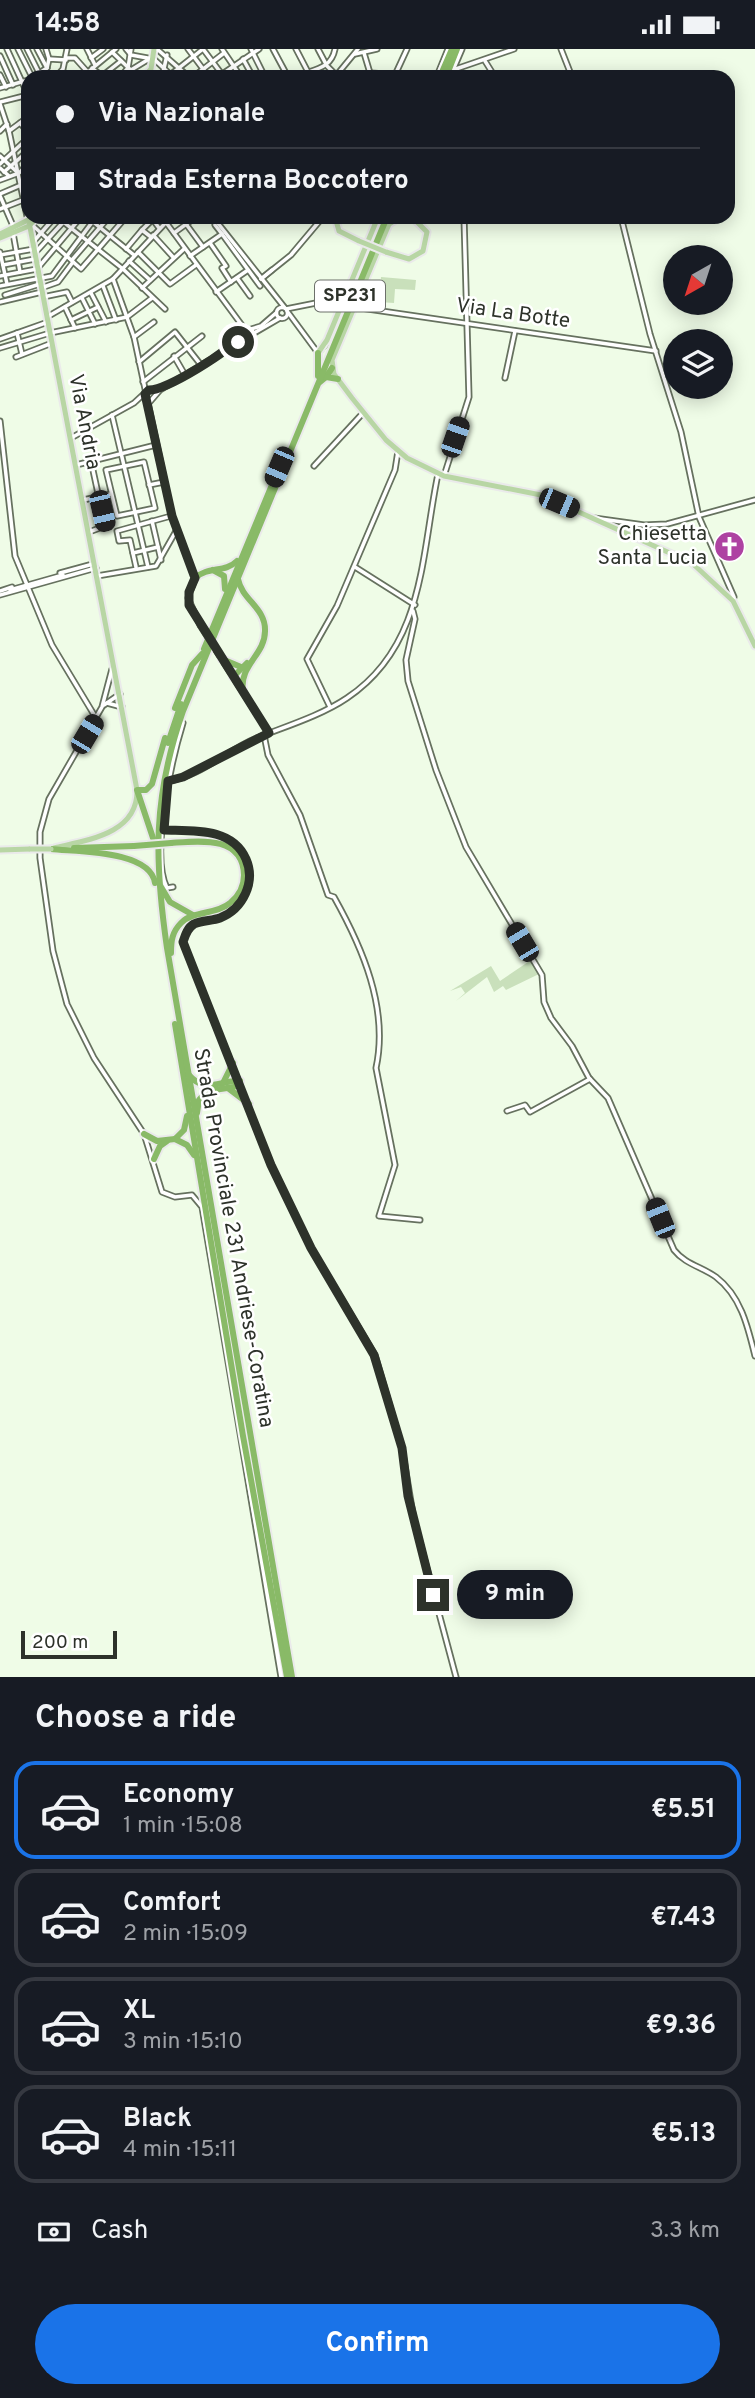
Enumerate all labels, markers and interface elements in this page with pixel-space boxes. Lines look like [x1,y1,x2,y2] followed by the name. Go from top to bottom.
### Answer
[35,8,101,41] text: 14:58
[98,98,265,131] text: Via Nazionale
[98,165,409,198] text: Strada Esterna Boccotero
[663,245,733,315] north arrow
[663,245,733,399] map controls
[315,281,385,311] road number: SP231
[454,293,572,335] street label: Via La Botte
[222,326,254,358] route start
[663,329,733,399] button: layers
[62,372,106,472] street label: Via Andria
[439,414,472,460] car
[262,444,297,490] car
[536,485,583,521] car
[88,488,117,534] car
[598,521,707,572] place label: Chiesetta Santa Lucia
[713,529,747,563] church icon: Chiesetta Santa Lucia
[68,711,107,757] car
[503,919,542,965] car
[186,1046,280,1430] street label: Strada Provinciale 231 Andriese-Coratina
[643,1195,678,1241] car
[458,1571,573,1619] callout: 9 min
[417,1579,449,1611] route end
[485,1580,545,1609] text: 9 min
[21,1628,117,1660] scale bar
[32,1631,88,1655] text: 200 m
[35,1699,236,1739] text: Choose a ride
[39,1779,102,1842] icon: car
[123,1779,234,1812] text: Economy
[651,1794,716,1827] text: €5.51
[123,1812,243,1841] text: 1 min · 15:08
[39,1887,102,1950] icon: car
[123,1887,221,1920] text: Comfort
[651,1902,716,1935] text: €7.43
[123,1920,248,1949] text: 2 min · 15:09
[39,1995,102,2058] icon: car
[123,1995,155,2028] text: XL
[646,2010,716,2043] text: €9.36
[123,2028,243,2057] text: 3 min · 15:10
[39,2103,102,2166] icon: car
[123,2103,192,2136] text: Black
[651,2118,716,2151] text: €5.13
[123,2136,237,2165] text: 4 min · 15:11
[35,2213,73,2251] icon: cash
[91,2215,148,2248] text: Cash
[650,2217,720,2246] text: 3.3 km
[35,2304,720,2384] button: Confirm

